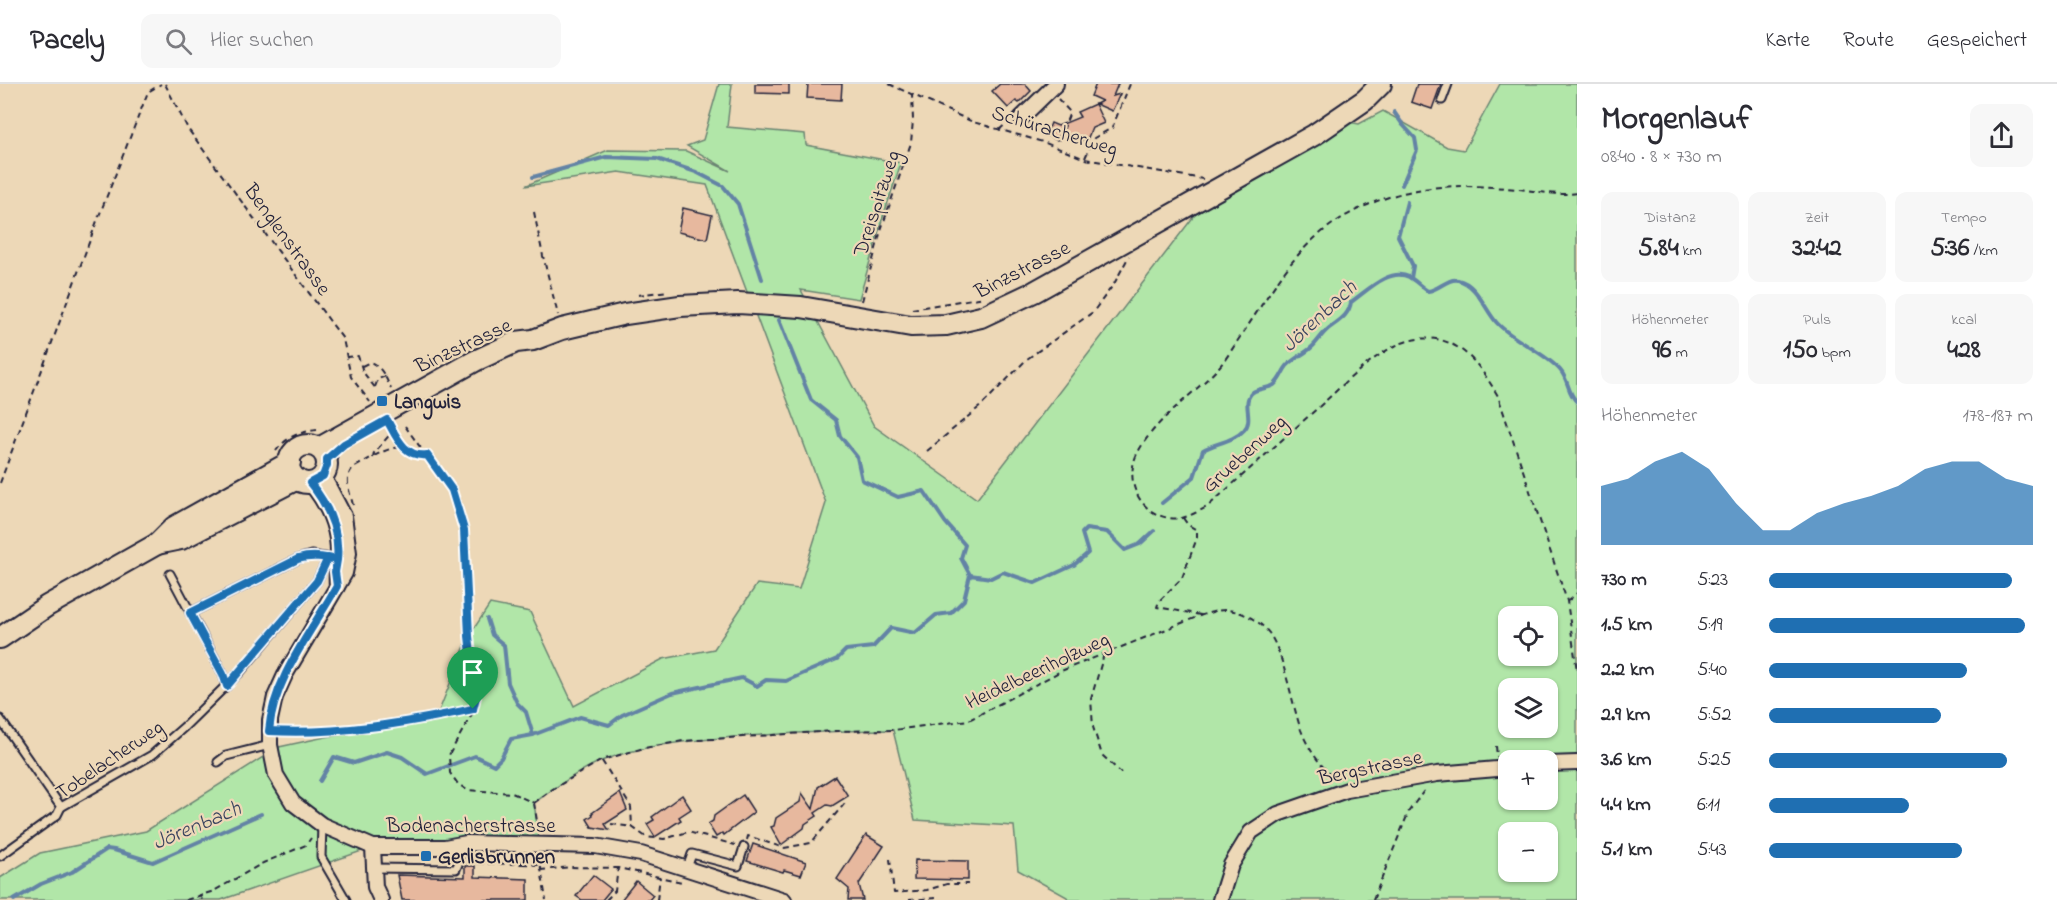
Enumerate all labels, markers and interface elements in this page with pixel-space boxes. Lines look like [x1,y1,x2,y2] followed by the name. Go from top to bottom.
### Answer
[141,14,561,68] search box
[30,21,105,62] text: Pacely
[162,25,195,58] icon: search
[210,25,313,57] text: Hier suchen
[1765,26,1810,56] text: Karte
[1843,26,1894,56] text: Route
[1927,26,2027,56] text: Gespeichert
[1601,96,1752,144] text: Morgenlauf
[987,98,1121,167] street label: Schüracherweg
[1970,104,2033,167] button: share
[1601,143,1722,172] text: 08:40 · 8 × 730 m
[846,147,911,262] street label: Dreispitzweg
[233,177,338,304] street label: Benglenstrasse
[1644,206,1696,230] text: Distanz
[1805,206,1829,230] text: Zeit
[1941,206,1987,230] text: Tempo
[1638,230,1679,268] text: 5.84
[1792,230,1842,268] text: 32:42
[1930,230,1969,268] text: 5:36
[969,234,1076,308] street label: Binzstrasse
[1679,239,1702,263] text: km
[1969,239,1998,263] text: /km
[1275,273,1366,361] water label: Jörenbach
[1632,308,1708,332] text: Höhenmeter
[1803,308,1831,332] text: Puls
[1951,308,1977,332] text: kcal
[410,311,518,383] street label: Binzstrasse
[1652,332,1671,370] text: 96
[1783,332,1817,370] text: 150
[1947,332,1981,370] text: 428
[1671,341,1688,365] text: m
[1817,341,1851,365] text: bpm
[394,388,461,420] place label: Langwis
[375,394,389,408] marker: Langwis
[1601,402,1697,431] text: Höhenmeter
[1963,402,2033,431] text: 178–187 m
[1196,408,1296,502] street label: Gruebenweg
[1601,566,1647,595] text: 730 m
[1697,566,1728,595] text: 5:23
[1498,606,1558,882] map controls
[1498,606,1558,666] button: locate
[1601,611,1652,640] text: 1.5 km
[1697,611,1723,640] text: 5:19
[961,625,1116,720] street label: Heidelbeeriholzweg
[447,647,498,709] pin
[456,656,489,689] icon: arrive
[1601,656,1654,685] text: 2.2 km
[1697,656,1727,685] text: 5:40
[1498,678,1558,738] button: layers
[1601,701,1650,730] text: 2.9 km
[1697,701,1732,730] text: 5:52
[50,713,171,810] street label: Tobelacherweg
[1315,743,1426,797] street label: Bergstrasse
[1601,746,1651,775] text: 3.6 km
[1697,746,1732,775] text: 5:25
[1498,750,1558,810] button: +
[1601,791,1651,820] text: 4.4 km
[1697,791,1720,820] text: 6:11
[148,794,247,860] water label: Jörenbach
[385,812,556,842] street label: Bodenacherstrasse
[1498,822,1558,882] button: −
[1601,836,1652,865] text: 5.1 km
[1697,836,1727,865] text: 5:43
[438,843,555,873] place label: Gerlisbrunnen
[419,849,433,863] marker: Gerlisbrunnen

